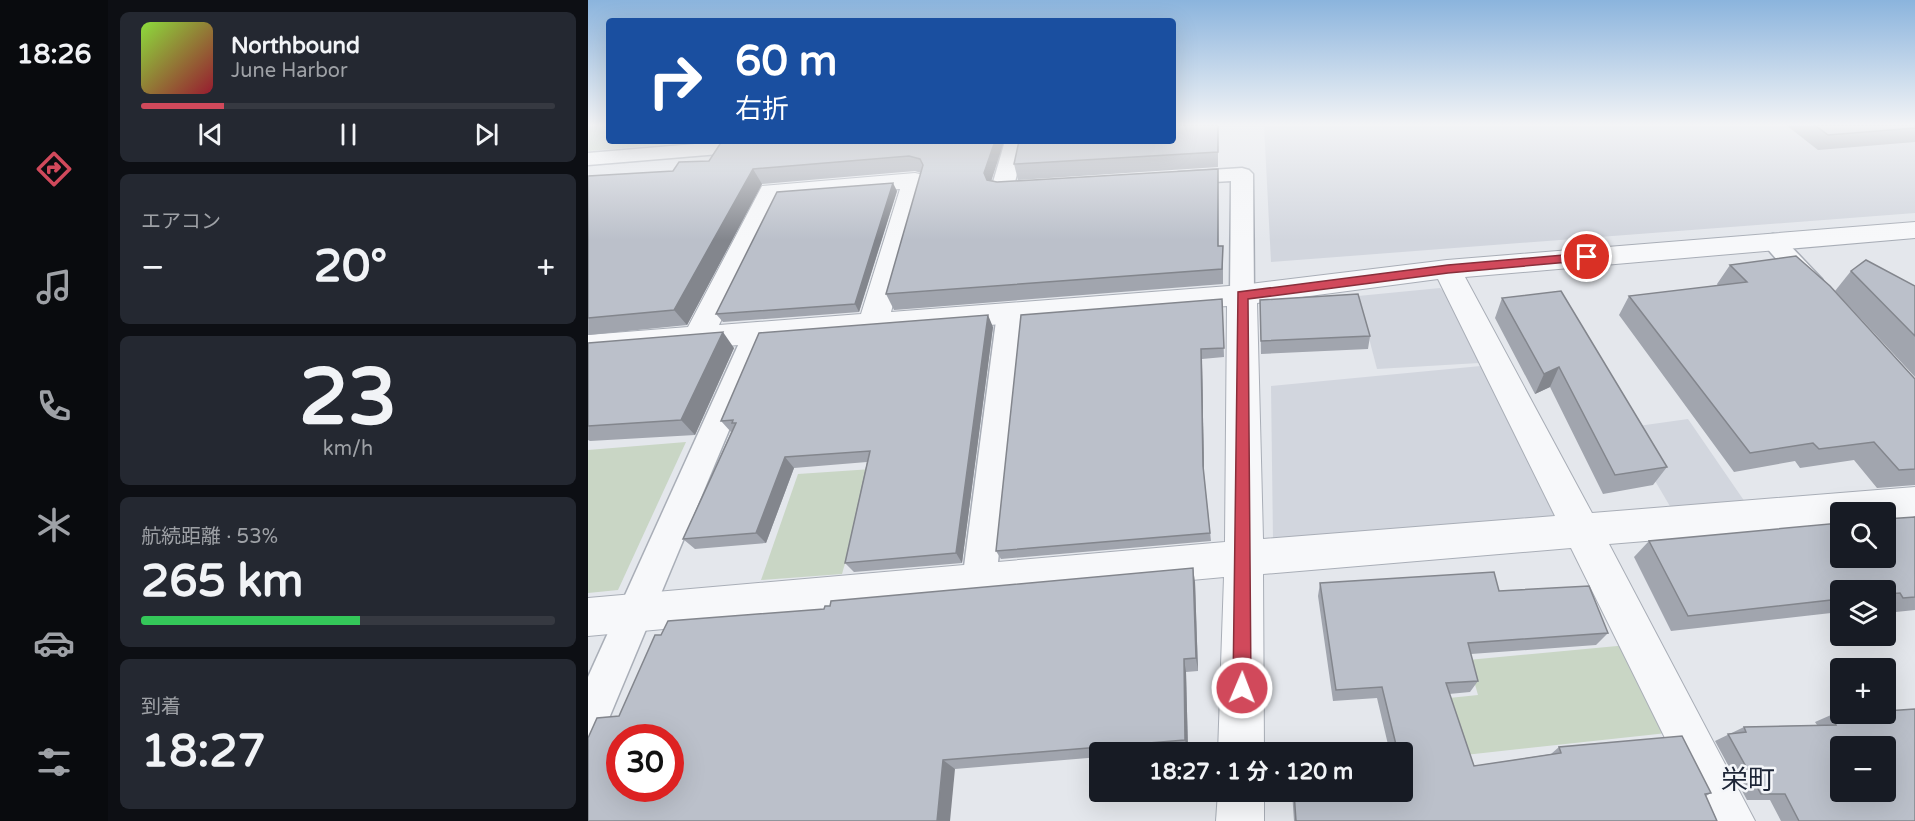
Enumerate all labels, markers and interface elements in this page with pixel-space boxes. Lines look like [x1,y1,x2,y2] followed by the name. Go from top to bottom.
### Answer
[231,33,360,59] text: Northbound
[735,36,837,87] text: 60 m
[17,38,91,71] text: 18:26
[636,42,714,120] icon: right
[231,59,348,83] text: June Harbor
[735,93,789,126] text: 右折
[194,118,227,151] icon: previous
[332,118,365,151] icon: pause
[470,118,503,151] icon: next
[33,148,75,190] icon: directions
[141,210,221,234] text: エアコン
[1561,231,1612,282] pin
[314,240,387,294] text: 20°
[1570,240,1603,273] icon: arrive
[141,248,165,287] text: −
[536,248,555,287] text: +
[33,266,75,308] icon: music
[299,351,397,445] text: 23
[33,385,75,427] icon: phone
[323,437,373,461] text: km/h
[1830,502,1896,802] map controls
[1830,502,1896,568] button: search
[33,504,75,546] icon: climate
[141,525,278,549] text: 航続距離 · 53%
[141,555,303,609] text: 265 km
[1830,580,1896,646] button: layers
[33,622,75,664] icon: car
[1210,656,1274,720] position arrow
[1830,658,1896,724] button: +
[141,695,181,719] text: 到着
[606,724,684,802] speed limit sign: 30
[141,725,266,779] text: 18:27
[1830,736,1896,802] button: −
[33,741,75,783] icon: filters
[1149,759,1353,785] text: 18:27 · 1 分 · 120 m
[1721,764,1775,797] district label: 栄町

